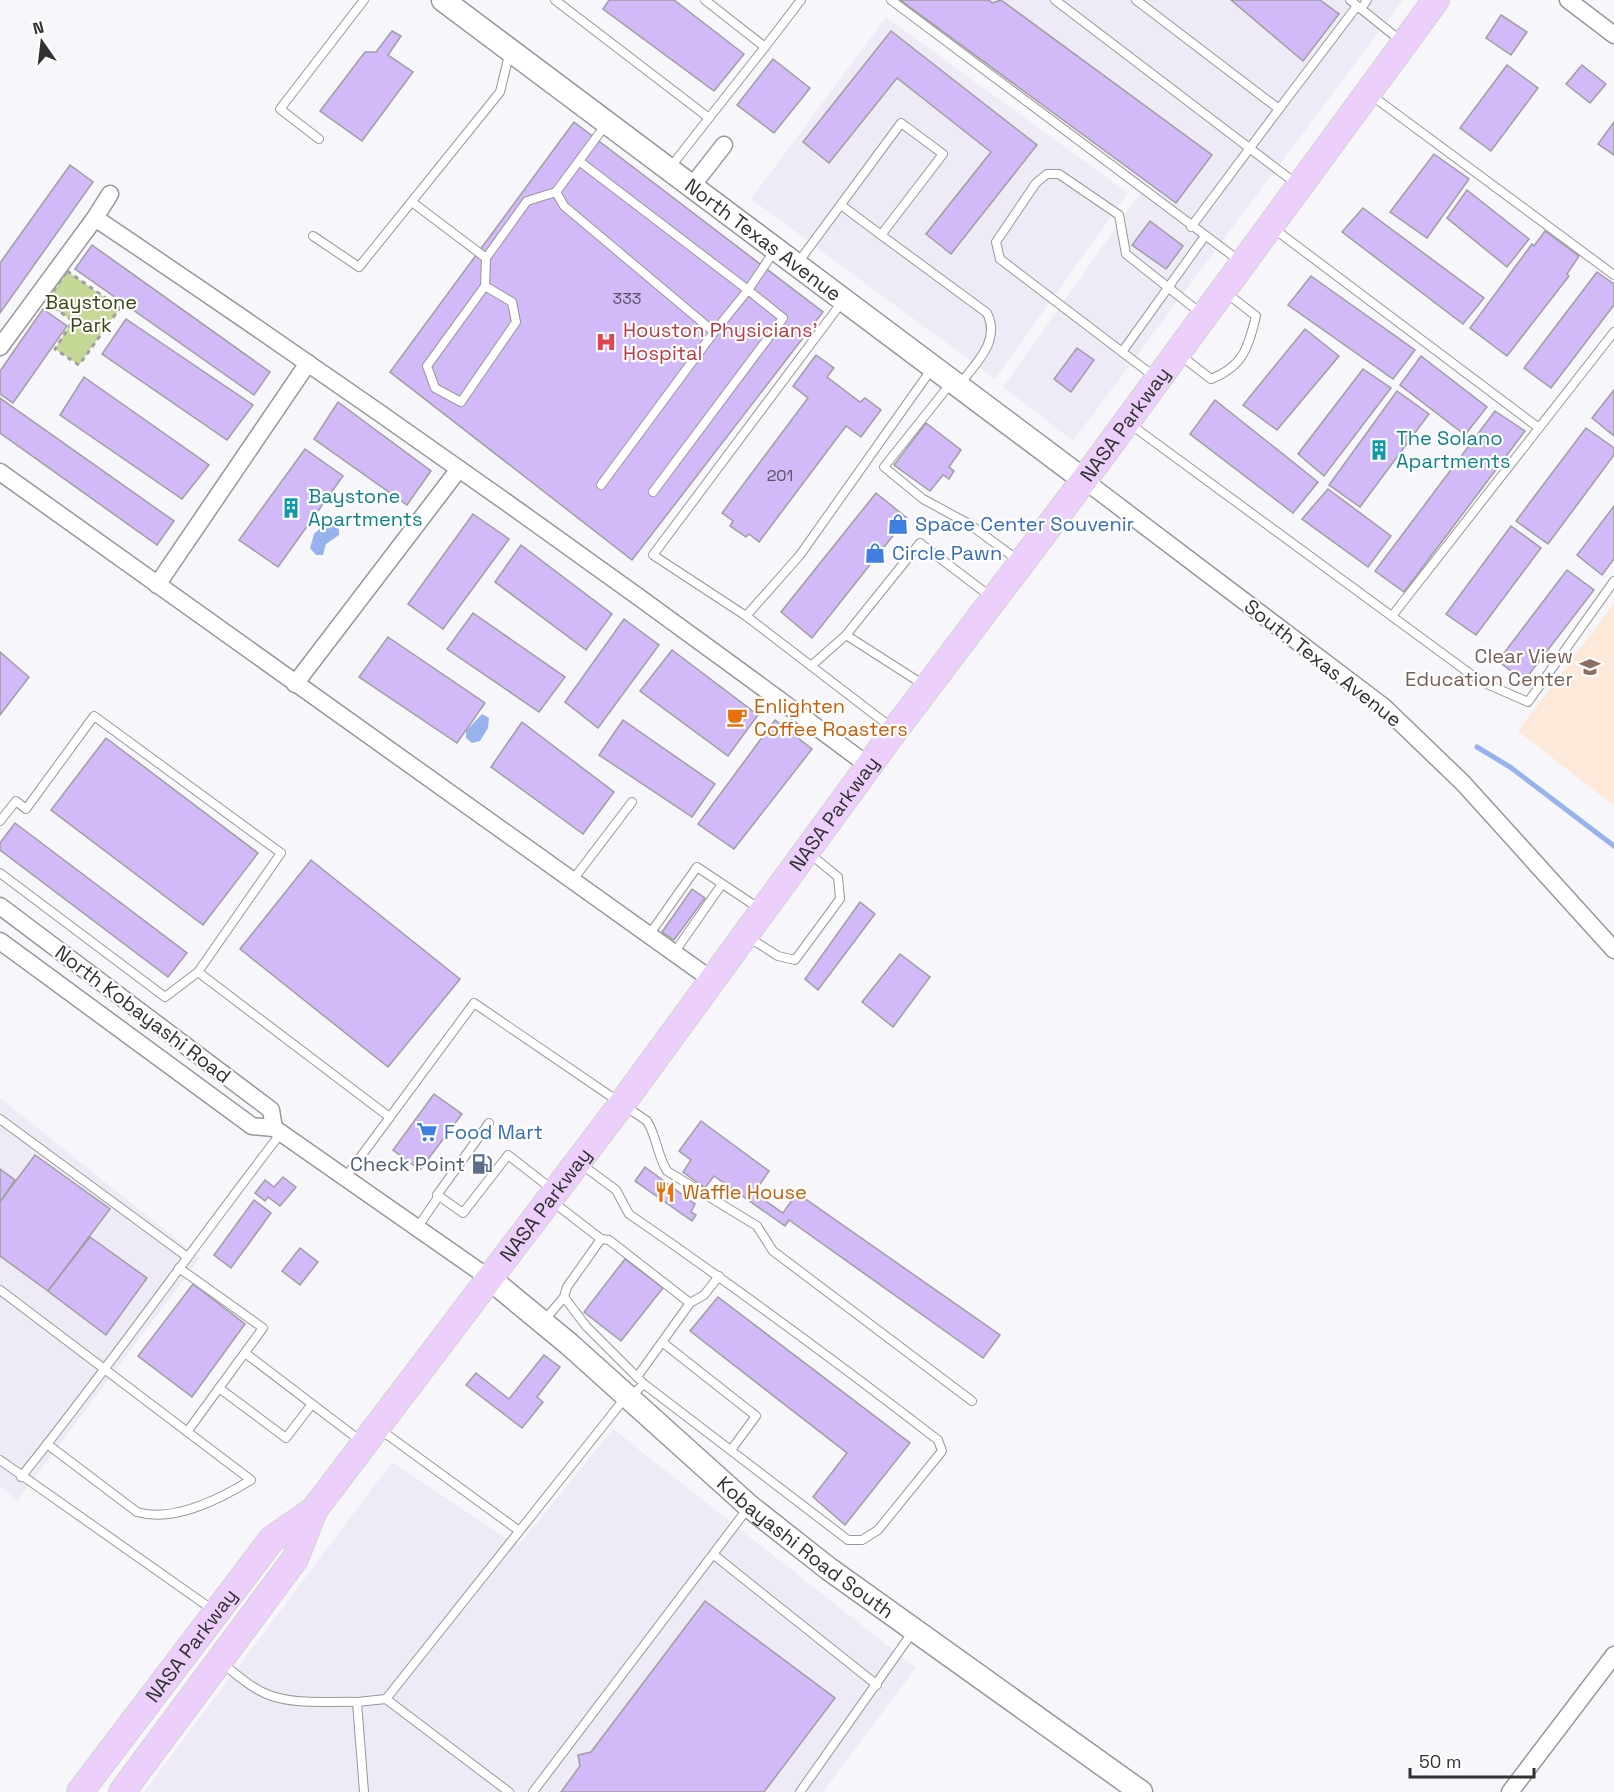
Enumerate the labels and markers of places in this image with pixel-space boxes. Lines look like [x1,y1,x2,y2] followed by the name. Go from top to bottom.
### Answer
[623,317,817,366] place label: Houston Physicians' Hospital
[594,330,618,354] hospital icon: Houston Physicians' Hospital
[1396,425,1510,474] place label: The Solano Apartments
[1367,438,1391,462] building icon: The Solano Apartments
[308,483,422,532] place label: Baystone Apartments
[279,496,303,520] building icon: Baystone Apartments
[915,511,1134,537] place label: Space Center Souvenir
[886,512,910,536] shop icon: Space Center Souvenir
[892,540,1002,566] place label: Circle Pawn
[863,541,887,565] shop icon: Circle Pawn
[1405,643,1573,692] place label: Clear View Education Center
[1578,655,1602,679] school or university icon: Clear View Education Center
[754,693,908,742] place label: Enlighten Coffee Roasters
[725,705,749,729] cafe icon: Enlighten Coffee Roasters
[444,1119,543,1145] place label: Food Mart
[415,1120,439,1144] supermarket icon: Food Mart
[350,1151,465,1177] place label: Check Point
[470,1152,494,1176] fuel station icon: Check Point
[682,1179,807,1205] place label: Waffle House
[653,1180,677,1204] restaurant icon: Waffle House

